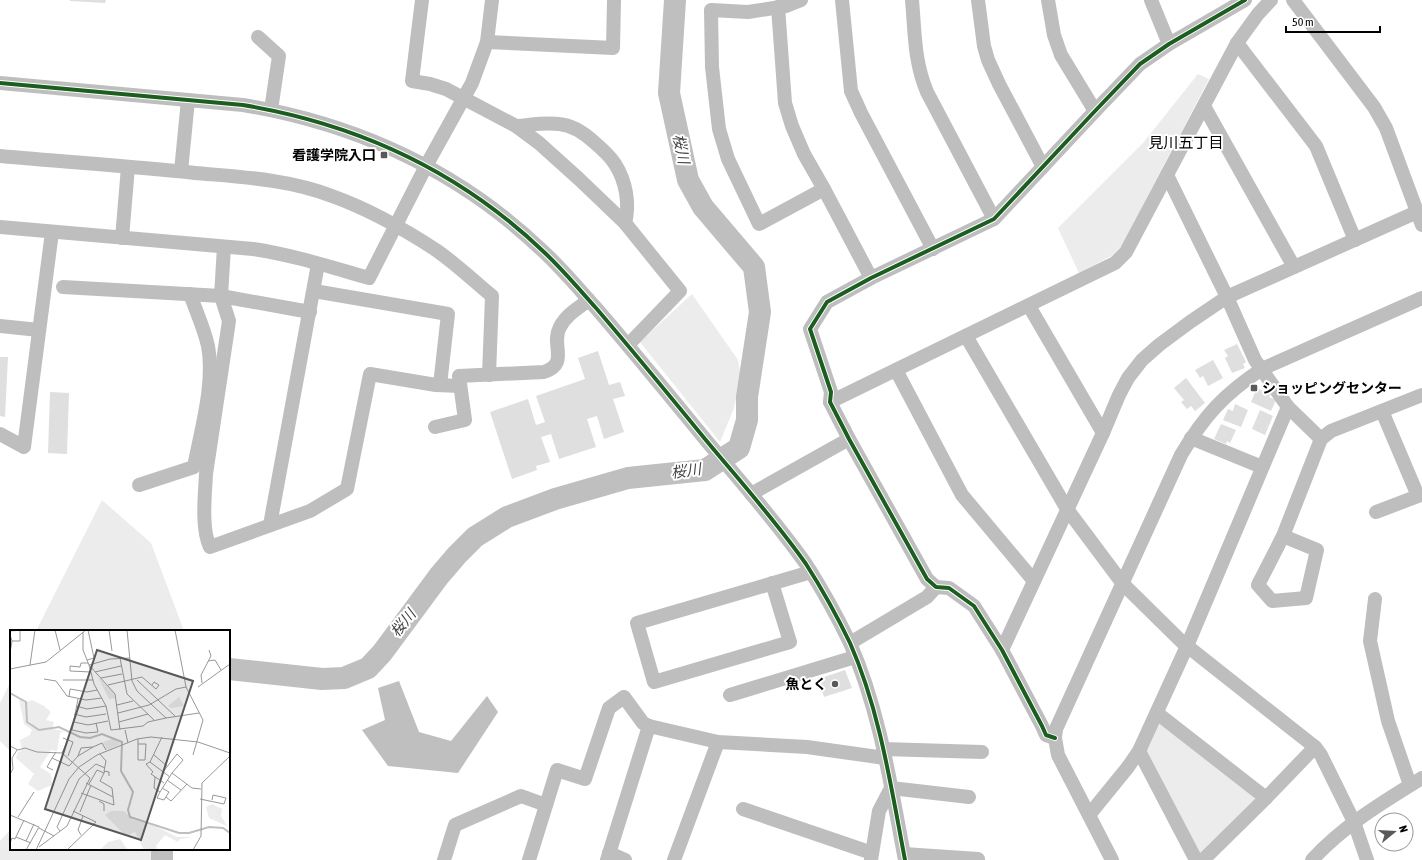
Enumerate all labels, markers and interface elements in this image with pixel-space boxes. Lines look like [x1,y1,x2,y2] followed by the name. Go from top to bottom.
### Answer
[1286,8,1380,34] scale bar
[1292,15,1314,29] text: 50 m
[670,132,693,167] water label: 桜川
[1148,134,1224,151] district label: 見川五丁目
[292,147,376,163] place label: 看護学院入口
[379,150,389,160] marker: 看護学院入口
[1262,380,1402,396] place label: ショッピングセンター
[1249,383,1259,393] marker: ショッピングセンター
[670,460,704,481] water label: 桜川
[387,604,420,640] water label: 桜川
[10,630,230,850] inset map
[785,676,827,692] place label: 魚とく
[830,679,840,689] marker: 魚とく
[1374,812,1414,852] north arrow
[1397,824,1410,834] text: N

